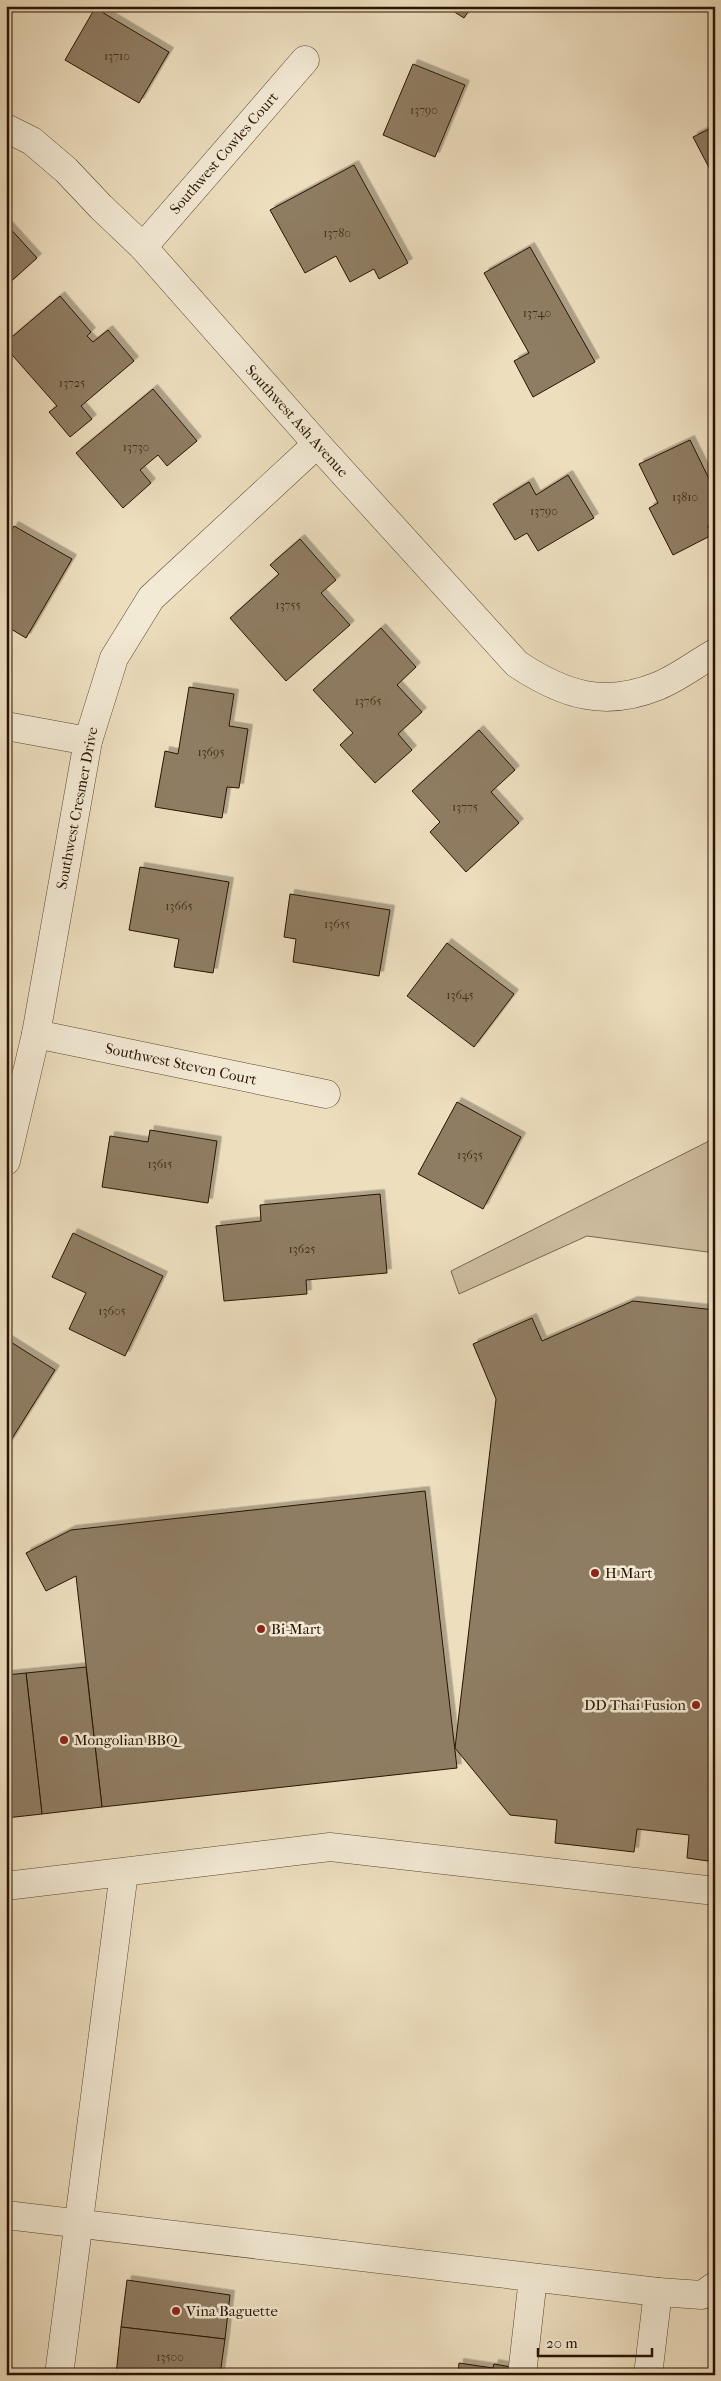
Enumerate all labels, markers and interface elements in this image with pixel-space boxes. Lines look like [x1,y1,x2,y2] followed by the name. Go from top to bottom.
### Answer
[104,49,130,63] house number: 13710
[166,88,282,218] street label: Southwest Cowles Court
[410,103,438,117] house number: 13790
[323,226,351,240] house number: 13780
[523,306,551,320] house number: 13740
[242,361,353,481] street label: Southwest Ash Avenue
[59,376,85,390] house number: 13725
[123,440,149,454] house number: 13730
[672,490,698,504] house number: 13810
[530,504,558,518] house number: 13790
[275,598,301,612] house number: 13755
[355,694,381,708] house number: 13765
[52,725,102,891] street label: Southwest Cresmer Drive
[197,745,225,759] house number: 13695
[452,800,478,814] house number: 13775
[165,899,193,913] house number: 13665
[324,917,350,931] house number: 13655
[446,988,474,1002] house number: 13645
[104,1039,259,1089] street label: Southwest Steven Court
[457,1148,483,1162] house number: 13635
[147,1157,173,1171] house number: 13615
[288,1242,316,1256] house number: 13625
[98,1304,126,1318] house number: 13605
[605,1564,653,1582] place label: H Mart
[589,1567,601,1579] marker: H Mart
[271,1620,322,1638] place label: Bi-Mart
[255,1623,267,1635] marker: Bi-Mart
[584,1696,686,1714] place label: DD Thai Fusion
[690,1699,702,1711] marker: DD Thai Fusion
[74,1731,183,1749] place label: Mongolian BBQ
[58,1734,70,1746] marker: Mongolian BBQ
[185,2302,279,2320] place label: Vina Baguette
[170,2305,182,2317] marker: Vina Baguette
[538,2326,652,2358] scale bar
[546,2334,578,2352] text: 20 m
[156,2350,184,2364] house number: 13500

